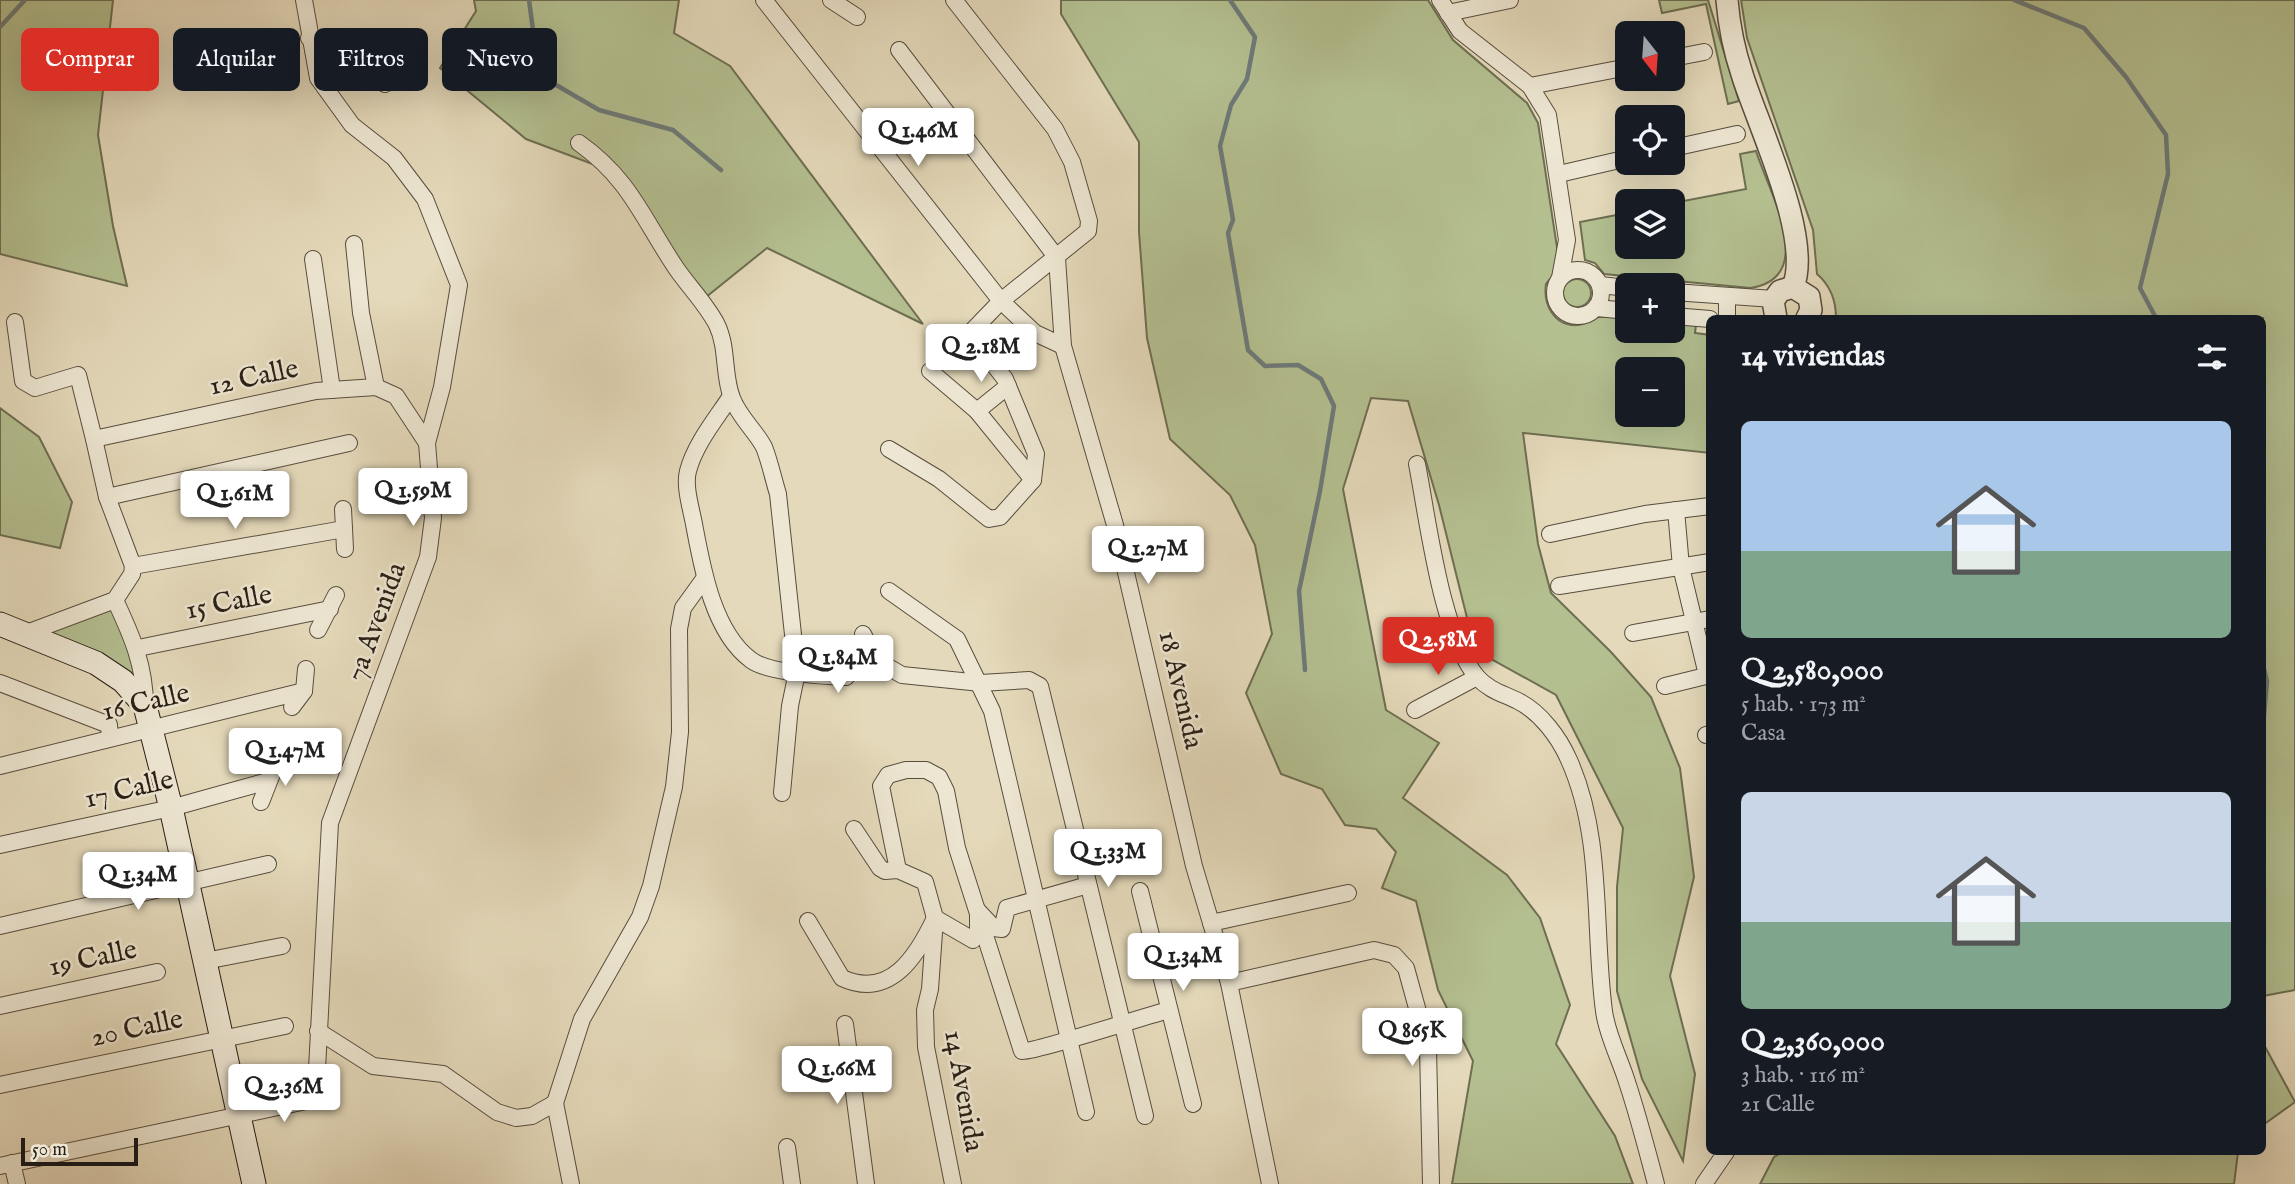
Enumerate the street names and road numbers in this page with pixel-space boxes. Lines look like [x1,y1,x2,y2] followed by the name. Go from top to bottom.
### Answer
[206,352,302,404] street label: 12 Calle
[339,557,415,686] street label: 7a Avenida
[183,578,275,628] street label: 15 Calle
[1149,627,1211,753] street label: 18 Avenida
[99,676,193,730] street label: 16 Calle
[81,763,177,817] street label: 17 Calle
[46,933,140,985] street label: 19 Calle
[88,1002,186,1056] street label: 20 Calle
[935,1027,991,1156] street label: 14 Avenida

